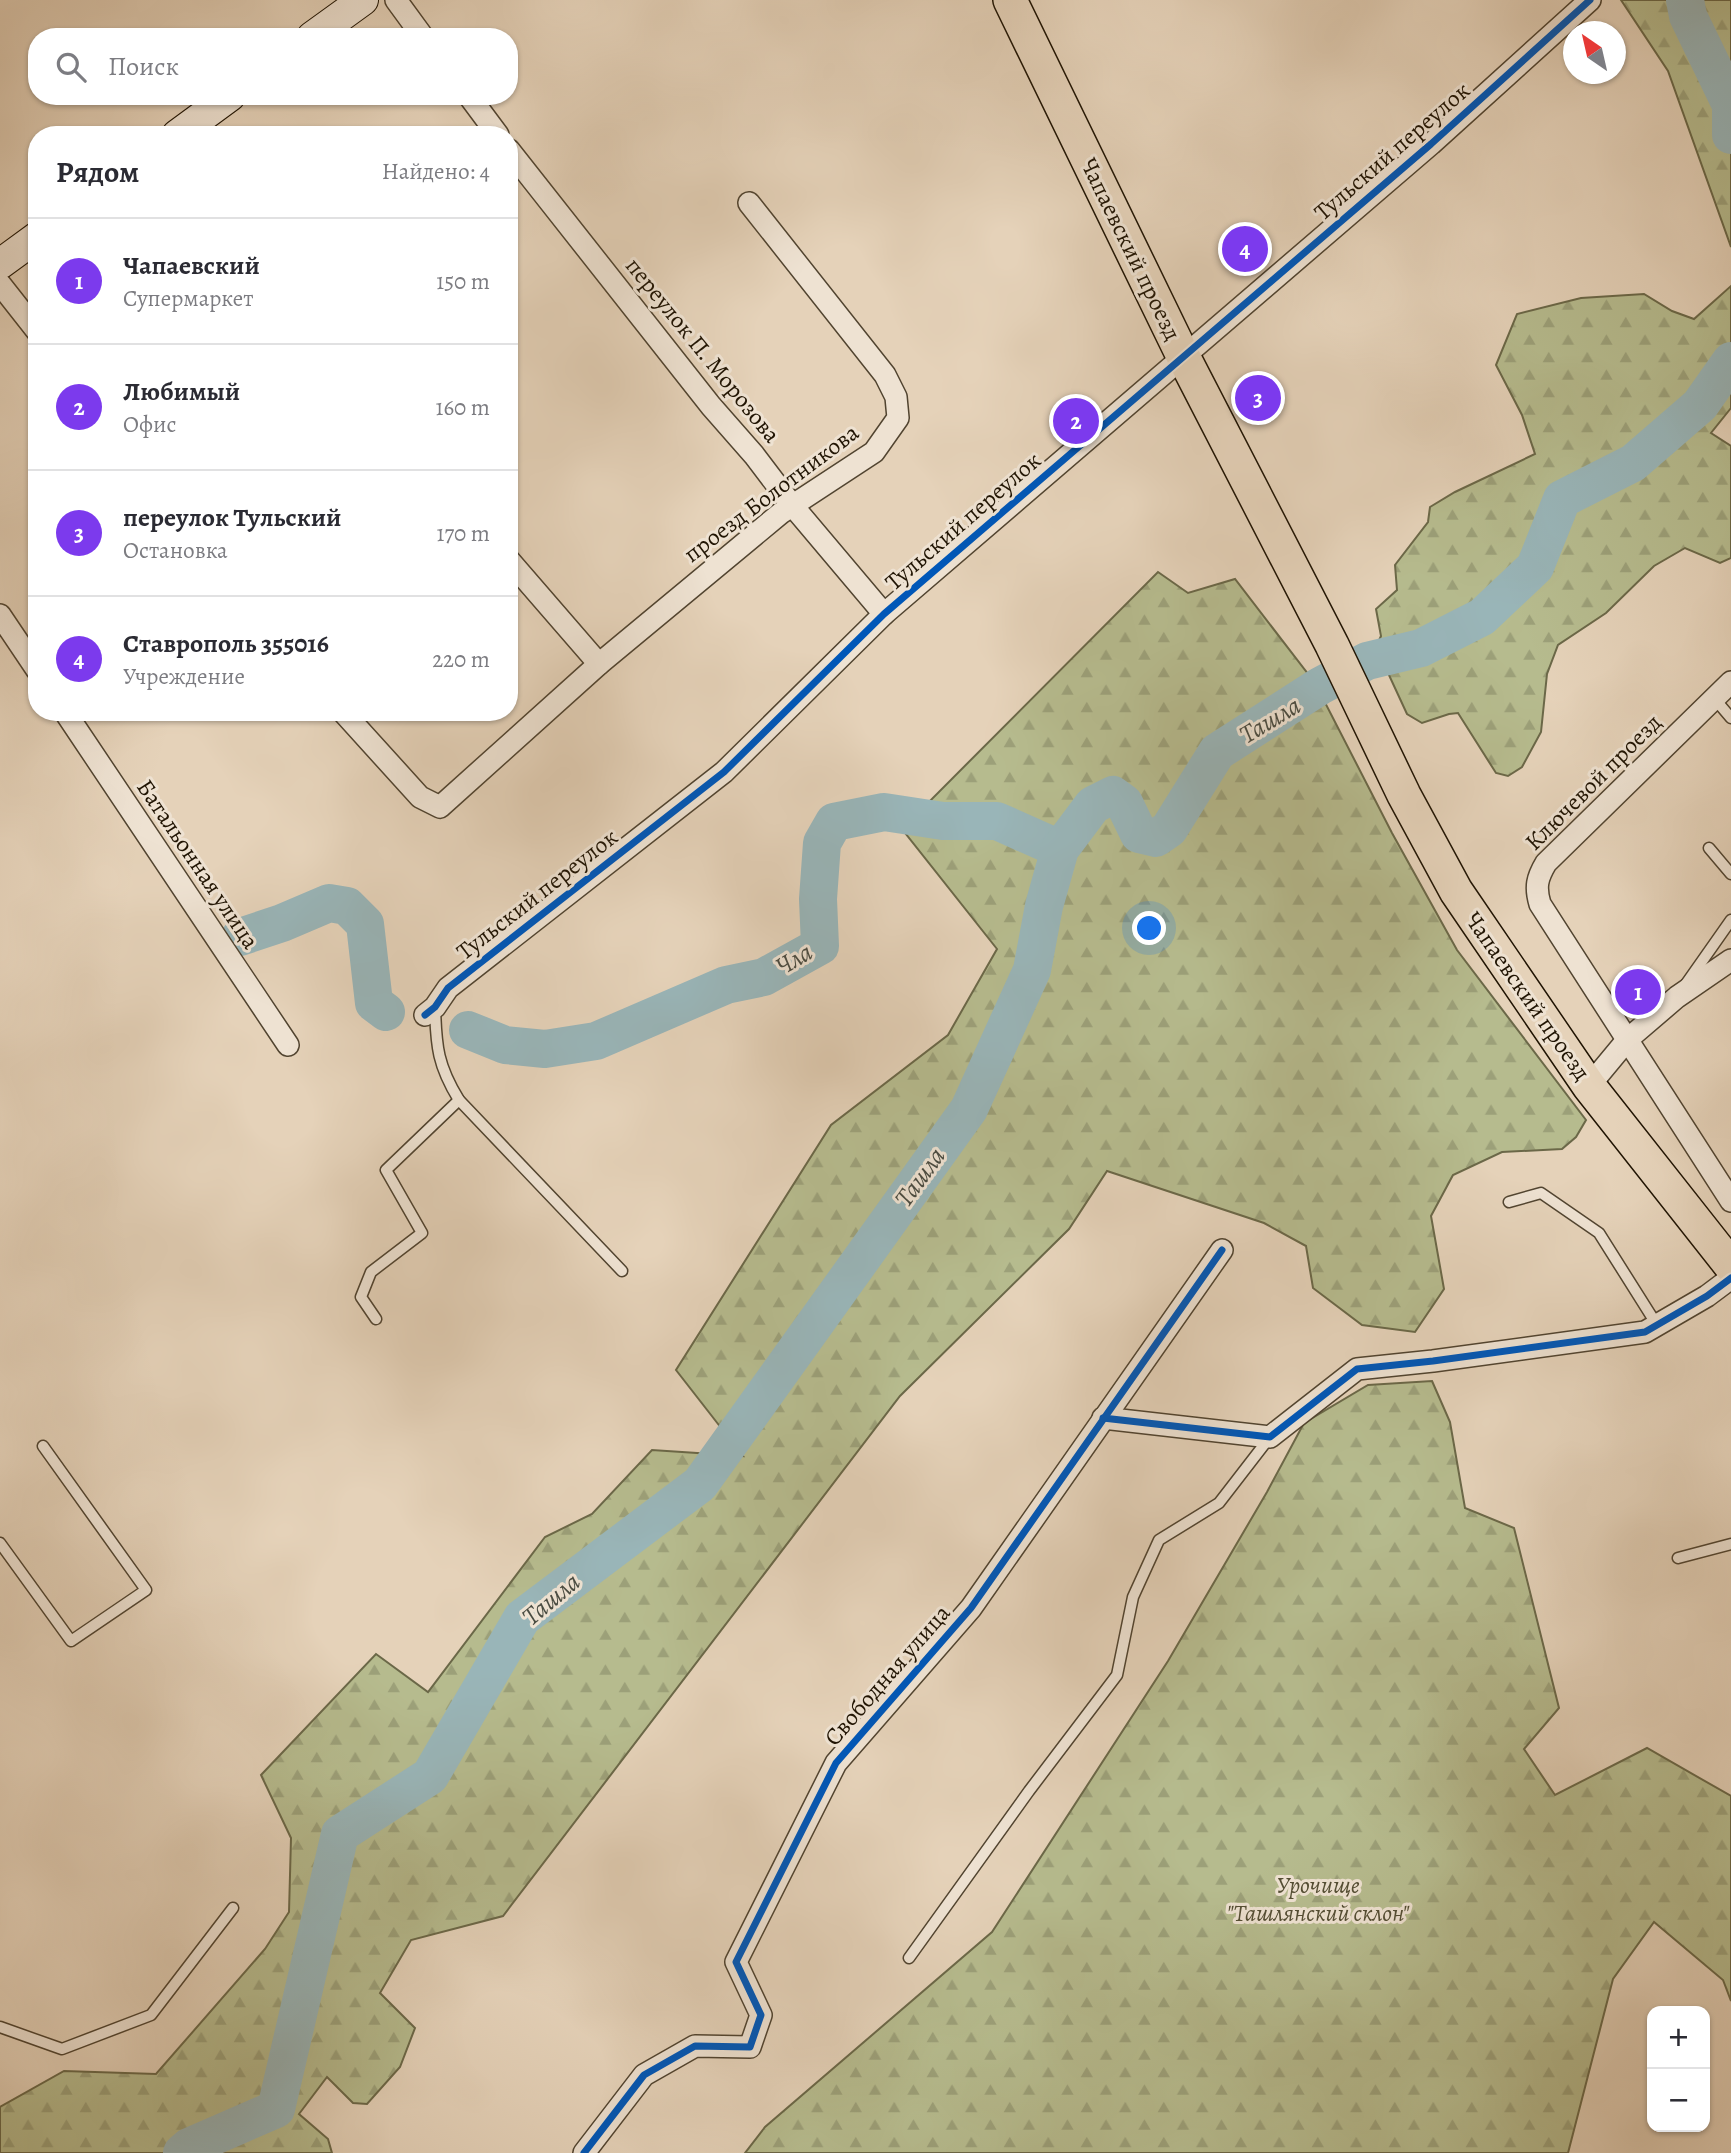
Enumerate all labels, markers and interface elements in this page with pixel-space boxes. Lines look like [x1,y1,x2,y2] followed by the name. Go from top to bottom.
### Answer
[1563,21,1626,84] north arrow
[28,28,518,105] search box
[52,48,90,86] icon: search
[108,49,179,84] text: Поиск
[1307,74,1477,228] street label: Тульский переулок
[56,152,139,192] text: Рядом
[1073,152,1189,346] street label: Чапаевский проезд
[382,156,490,187] text: Найдено: 4
[1222,223,1268,275] pin: 4
[123,248,260,283] text: Чапаевский
[618,251,788,449] street label: переулок П. Морозова
[75,266,83,297] text: 1
[436,266,490,297] text: 150 m
[123,283,254,314] text: Супермаркет
[1235,372,1281,424] pin: 3
[123,374,240,409] text: Любимый
[73,392,85,423] text: 2
[436,392,490,423] text: 160 m
[1053,395,1099,447] pin: 2
[123,409,176,440] text: Офис
[677,416,865,570] street label: проезд Болотникова
[878,444,1048,598] street label: Тульский переулок
[123,500,342,535] text: переулок Тульский
[74,518,84,549] text: 3
[437,518,490,549] text: 170 m
[123,535,228,566] text: Остановка
[123,626,329,661] text: Ставрополь 355016
[74,644,84,675] text: 4
[432,644,490,675] text: 220 m
[123,661,245,692] text: Учреждение
[1233,688,1307,752] water label: Ташла
[1518,707,1668,857] street label: Ключевой проезд
[129,773,267,955] street label: Батальонная улица
[450,821,624,967] street label: Тульский переулок
[1458,905,1598,1087] street label: Чапаевский проезд
[1132,911,1166,945] your location
[769,934,819,984] water label: Чла
[1615,966,1661,1018] pin: 1
[886,1140,954,1214] water label: Ташла
[515,1564,587,1634] water label: Ташла
[817,1598,957,1752] street label: Свободная улица
[1227,1869,1410,1929] park label: Урочище "Ташлянский склон"
[1647,2006,1710,2132] map controls
[1647,2006,1710,2069] button: +
[1647,2069,1710,2132] button: −

